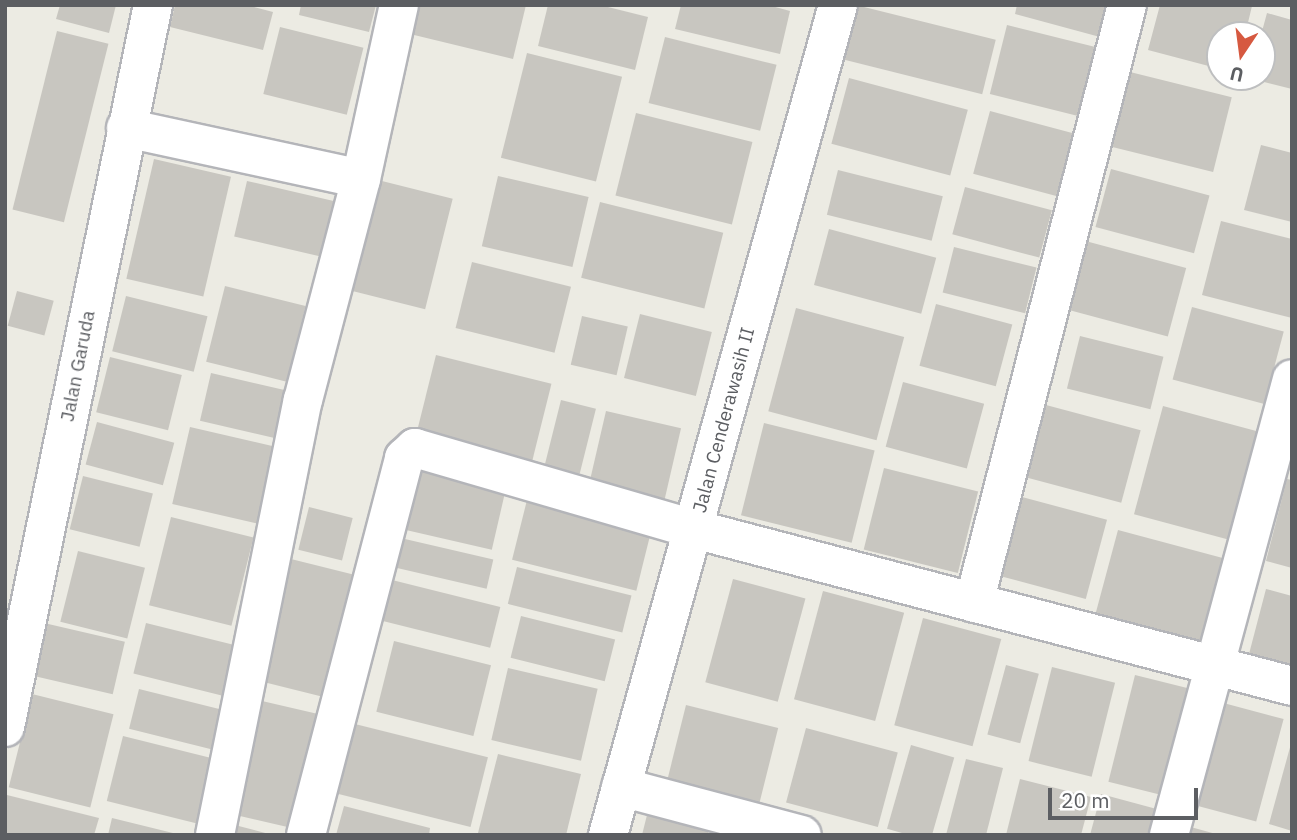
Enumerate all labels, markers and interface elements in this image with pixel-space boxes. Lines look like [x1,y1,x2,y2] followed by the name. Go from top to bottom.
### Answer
[1206,21,1276,91] north arrow
[1228,61,1246,88] text: U
[56,309,100,423] street label: Jalan Garuda
[688,325,760,515] street label: Jalan Cenderawasih II
[1052,774,1202,818] scale bar
[1061,786,1110,814] text: 20 m

